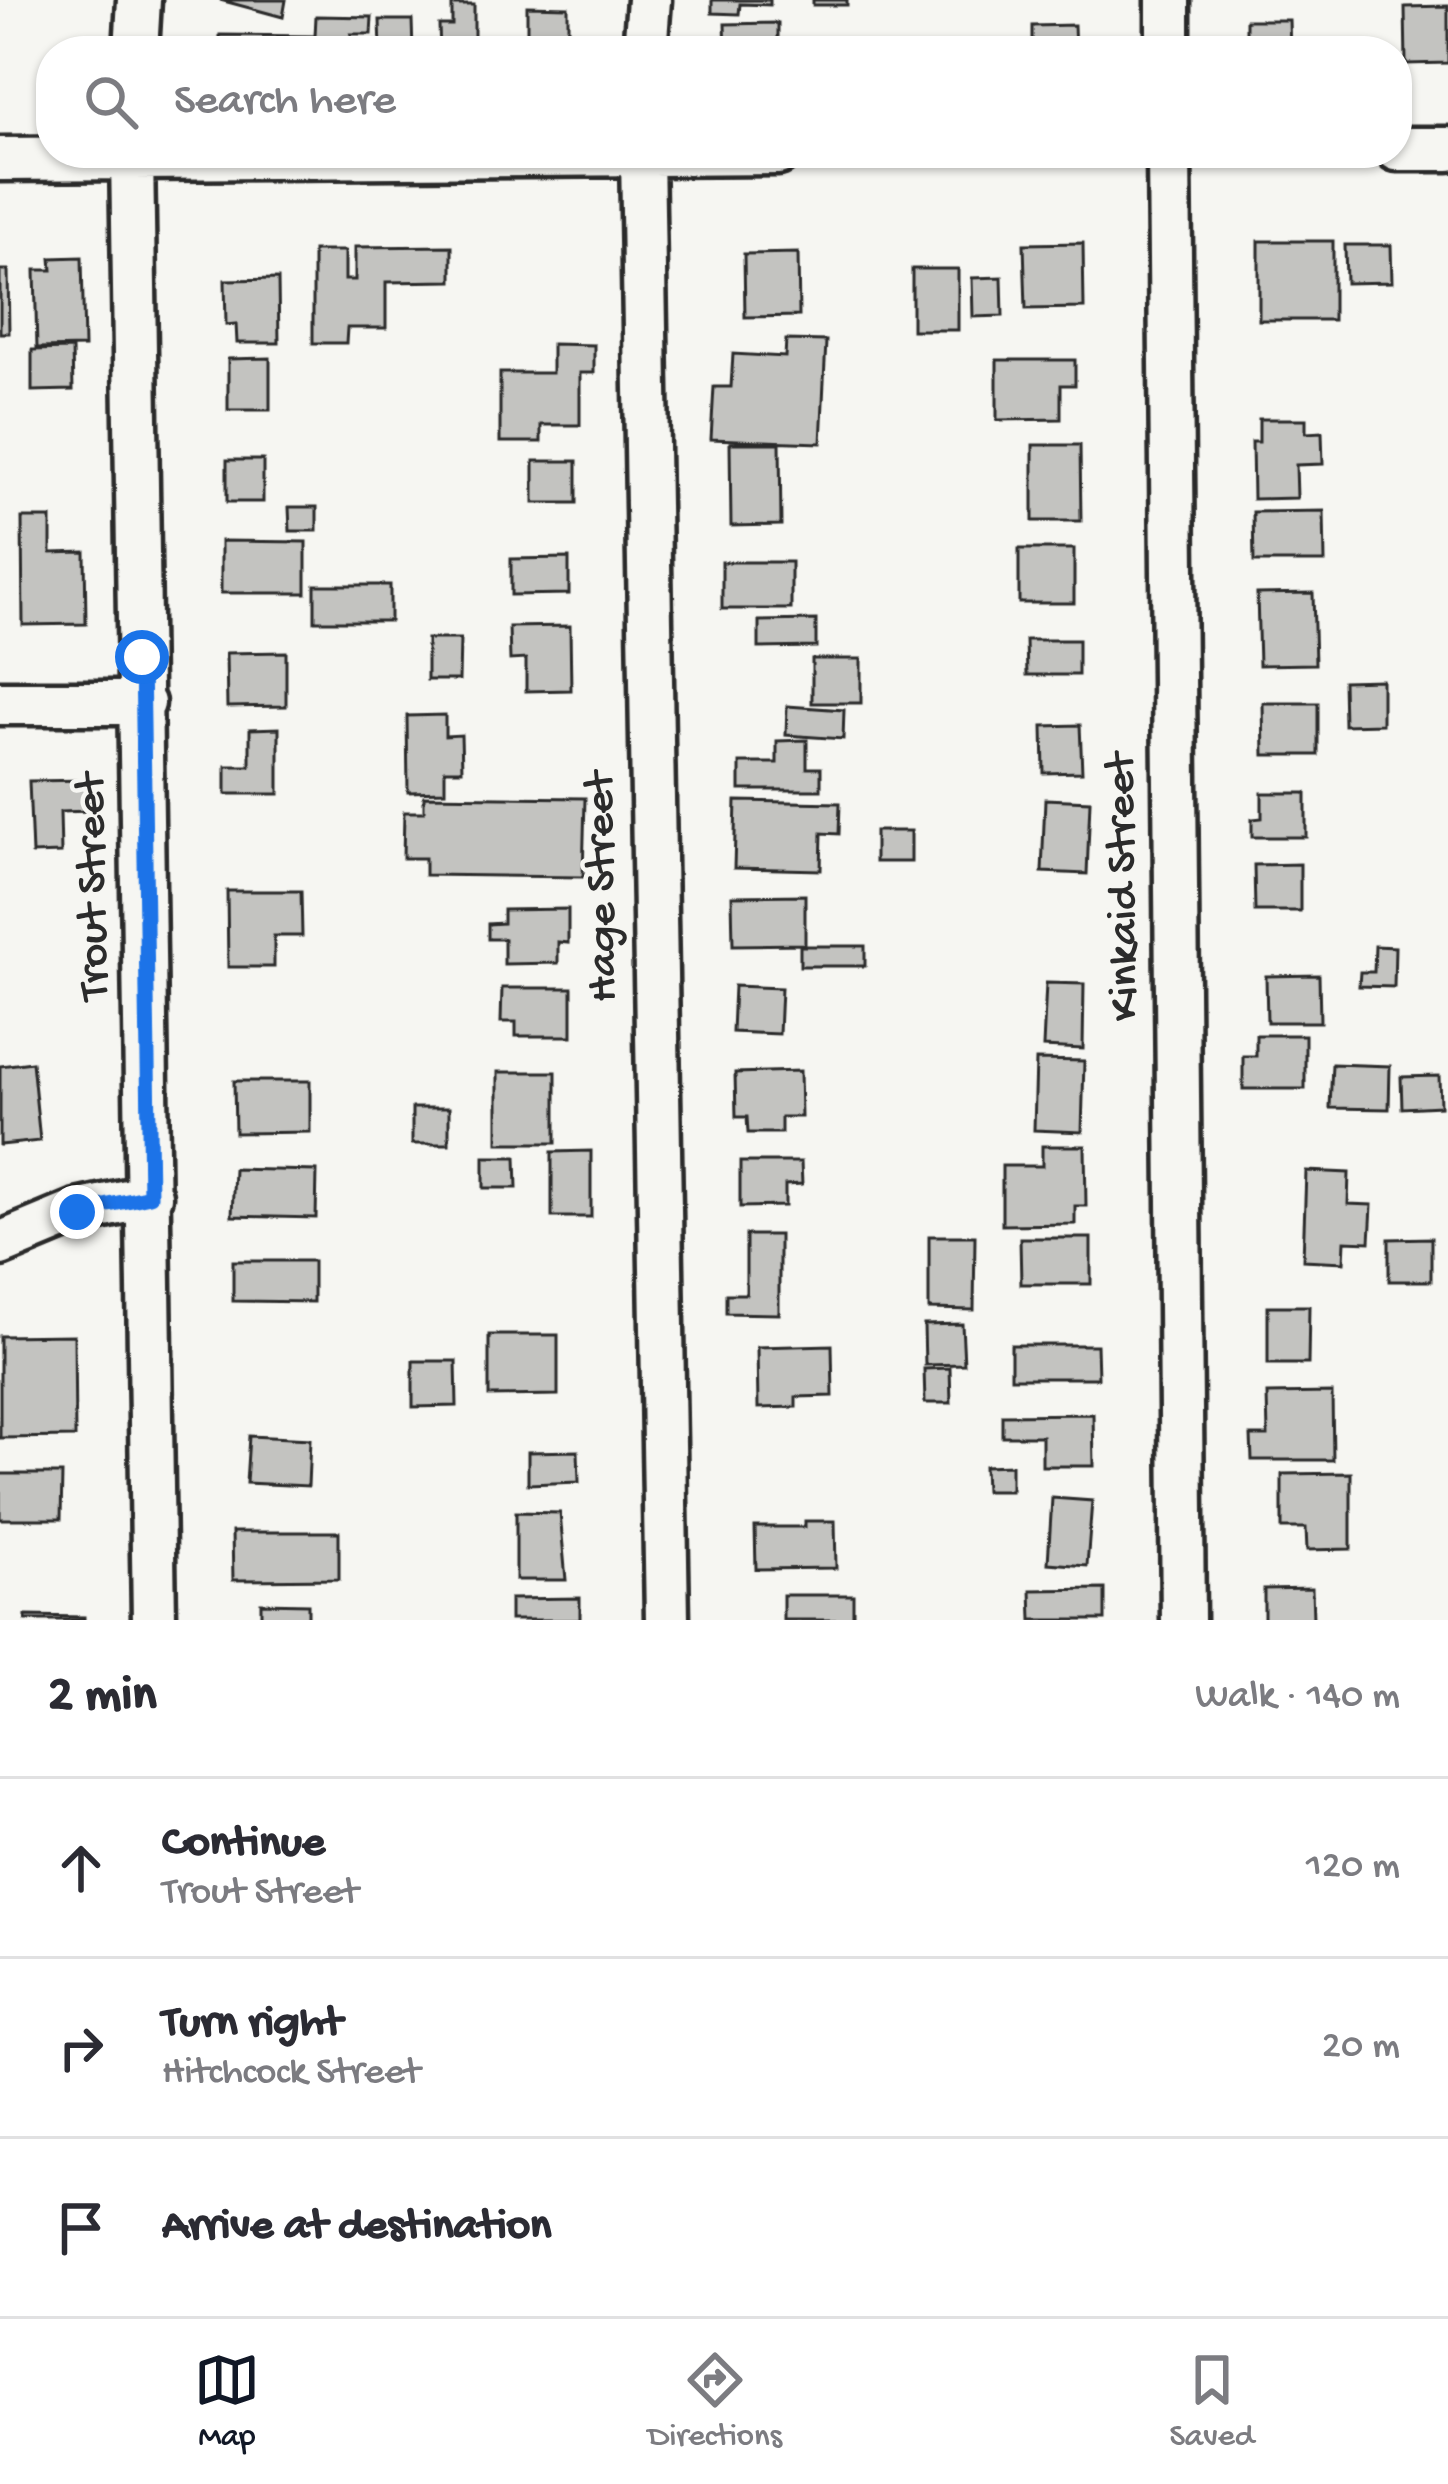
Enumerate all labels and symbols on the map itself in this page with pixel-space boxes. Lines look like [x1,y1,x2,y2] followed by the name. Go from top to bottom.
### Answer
[115,630,169,684] route start
[1096,749,1154,1021] street label: Kinkaid Street
[575,768,633,1003] street label: Hage Street
[66,770,124,1004] street label: Trout Street
[50,1185,104,1239] route end

